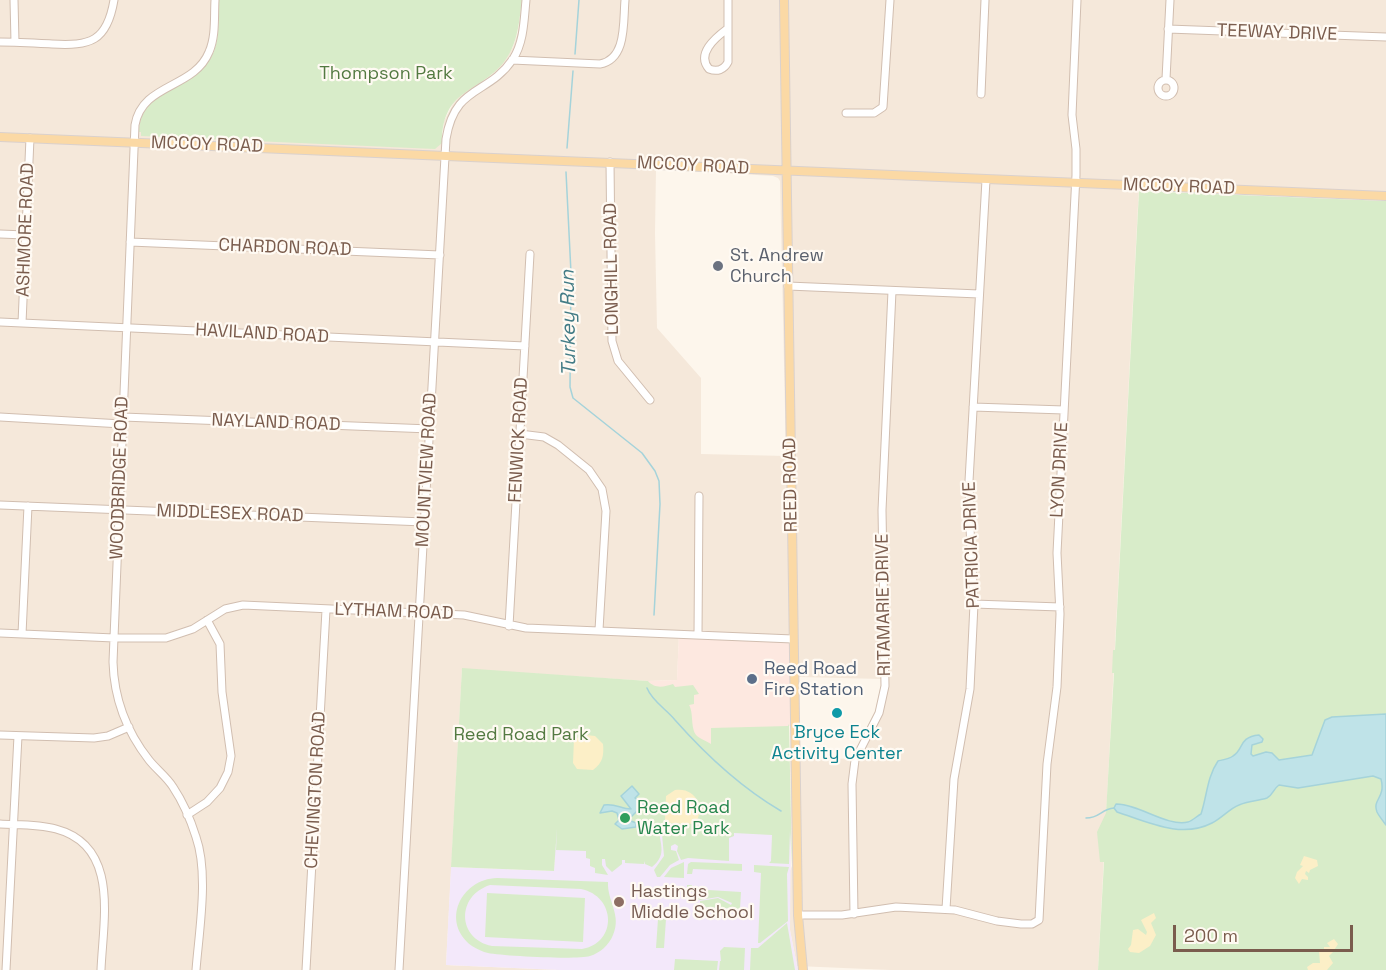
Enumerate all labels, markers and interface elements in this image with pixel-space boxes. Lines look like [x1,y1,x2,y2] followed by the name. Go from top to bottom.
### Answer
[1216,20,1338,46] street label: TEEWAY DRIVE
[319,63,453,85] park label: Thompson Park
[150,132,264,158] street label: MCCOY ROAD
[636,152,750,180] street label: MCCOY ROAD
[13,162,39,298] street label: ASHMORE ROAD
[1122,174,1236,200] street label: MCCOY ROAD
[600,203,624,335] street label: LONGHILL ROAD
[218,235,352,261] street label: CHARDON ROAD
[730,245,824,288] place label: St. Andrew Church
[711,259,725,273] marker: St. Andrew Church
[556,270,582,376] water label: Turkey Run
[195,320,329,348] street label: HAVILAND ROAD
[505,377,533,503] street label: FENWICK ROAD
[412,392,442,548] street label: MOUNTVIEW ROAD
[106,396,134,560] street label: WOODBRIDGE ROAD
[211,410,341,436] street label: NAYLAND ROAD
[1047,422,1073,518] street label: LYON DRIVE
[779,437,803,533] street label: REED ROAD
[959,481,985,609] street label: PATRICIA DRIVE
[156,501,304,527] street label: MIDDLESEX ROAD
[872,533,896,677] street label: RITAMARIE DRIVE
[334,599,454,625] street label: LYTHAM ROAD
[764,658,864,700] place label: Reed Road Fire Station
[745,672,759,686] marker: Reed Road Fire Station
[830,706,844,720] marker: Bryce Eck Activity Center
[301,711,331,869] street label: CHEVINGTON ROAD
[772,722,902,764] place label: Bryce Eck Activity Center
[453,724,589,746] park label: Reed Road Park
[637,797,730,840] place label: Reed Road Water Park
[618,811,632,825] marker: Reed Road Water Park
[631,881,753,924] place label: Hastings Middle School
[612,895,626,909] marker: Hastings Middle School
[1176,913,1356,951] scale bar
[1184,924,1238,947] text: 200 m

